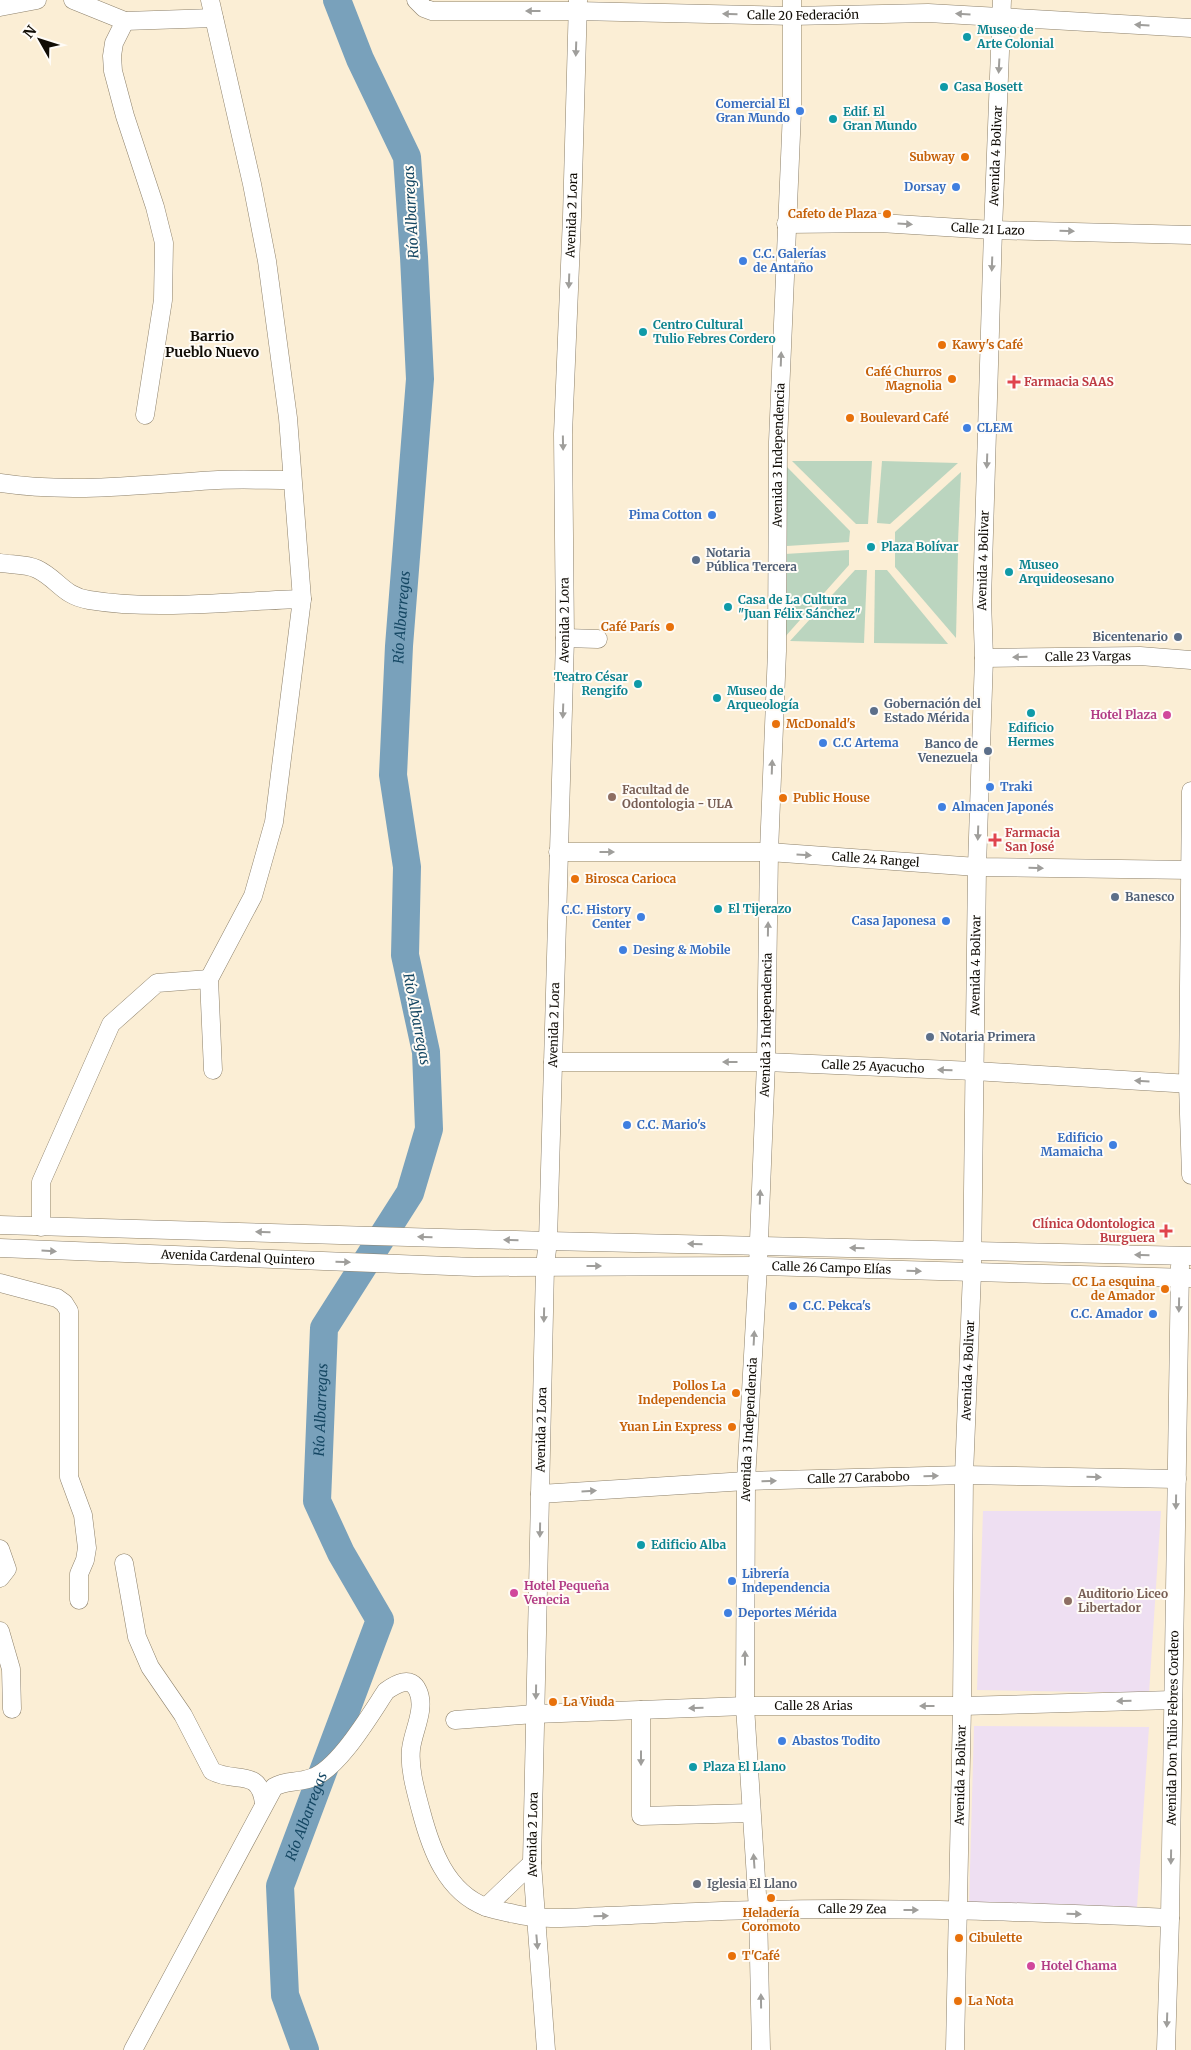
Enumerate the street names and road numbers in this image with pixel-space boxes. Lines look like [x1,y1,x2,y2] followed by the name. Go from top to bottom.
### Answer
[747,7,859,23] street label: Calle 20 Federación
[986,104,1005,207] street label: Avenida 4 Bolivar
[562,172,580,259] street label: Avenida 2 Lora
[951,219,1025,238] street label: Calle 21 Lazo
[770,382,788,528] street label: Avenida 3 Independencia
[974,509,992,612] street label: Avenida 4 Bolivar
[556,577,572,664] street label: Avenida 2 Lora
[1045,648,1131,664] street label: Calle 23 Vargas
[831,849,920,870] street label: Calle 24 Rangel
[967,914,983,1017] street label: Avenida 4 Bolivar
[757,952,775,1098] street label: Avenida 3 Independencia
[545,981,562,1069] street label: Avenida 2 Lora
[821,1056,925,1076] street label: Calle 25 Ayacucho
[160,1246,315,1268] street label: Avenida Cardenal Quintero
[772,1258,892,1277] street label: Calle 26 Campo Elías
[958,1319,977,1422] street label: Avenida 4 Bolivar
[738,1356,760,1503] street label: Avenida 3 Independencia
[532,1386,549,1473] street label: Avenida 2 Lora
[807,1468,910,1486] street label: Calle 27 Carabobo
[1163,1630,1181,1827] street label: Avenida Don Tulio Febres Cordero
[775,1698,853,1713] street label: Calle 28 Arias
[952,1724,969,1827] street label: Avenida 4 Bolivar
[524,1791,541,1879] street label: Avenida 2 Lora
[818,1901,887,1916] street label: Calle 29 Zea

